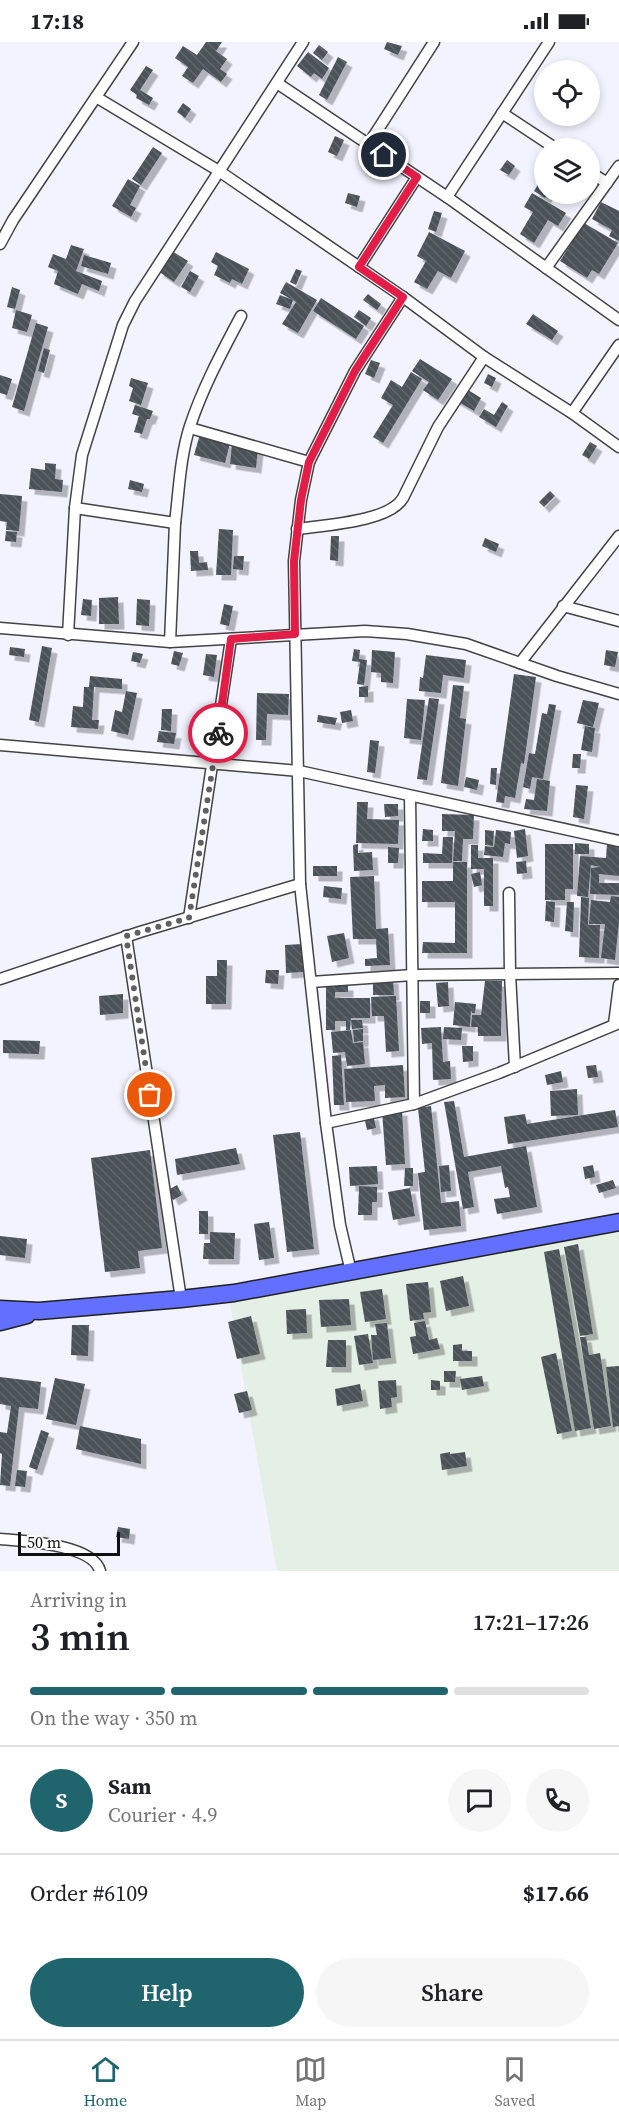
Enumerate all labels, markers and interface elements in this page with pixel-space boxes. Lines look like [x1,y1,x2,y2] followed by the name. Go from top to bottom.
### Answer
[30,6,84,36] text: 17:18
[534,60,600,204] map controls
[534,60,600,126] button: locate
[358,129,409,180] pin
[367,138,400,171] icon: home
[534,138,600,204] button: layers
[188,703,248,763] courier
[202,717,235,750] icon: bike
[124,1069,175,1120] pin
[133,1078,166,1111] icon: bag
[18,1529,120,1556] scale bar
[27,1531,61,1553] text: 50 m
[30,1586,127,1614] text: Arriving in
[473,1607,589,1637] text: 17:21–17:26
[30,1610,130,1663] text: 3 min
[30,1704,197,1732] text: On the way · 350 m
[448,1769,511,1832] button: chat
[526,1769,589,1832] button: phone
[108,1771,152,1801] text: Sam
[56,1785,67,1815] text: S
[108,1801,217,1829] text: Courier · 4.9
[30,1878,148,1908] text: Order #6109
[523,1878,589,1908] text: $17.66
[30,1958,304,2027] button: Help
[316,1958,589,2027] button: Share
[84,2053,127,2111] tab: Home
[294,2053,327,2111] tab: Map
[494,2053,535,2111] tab: Saved

